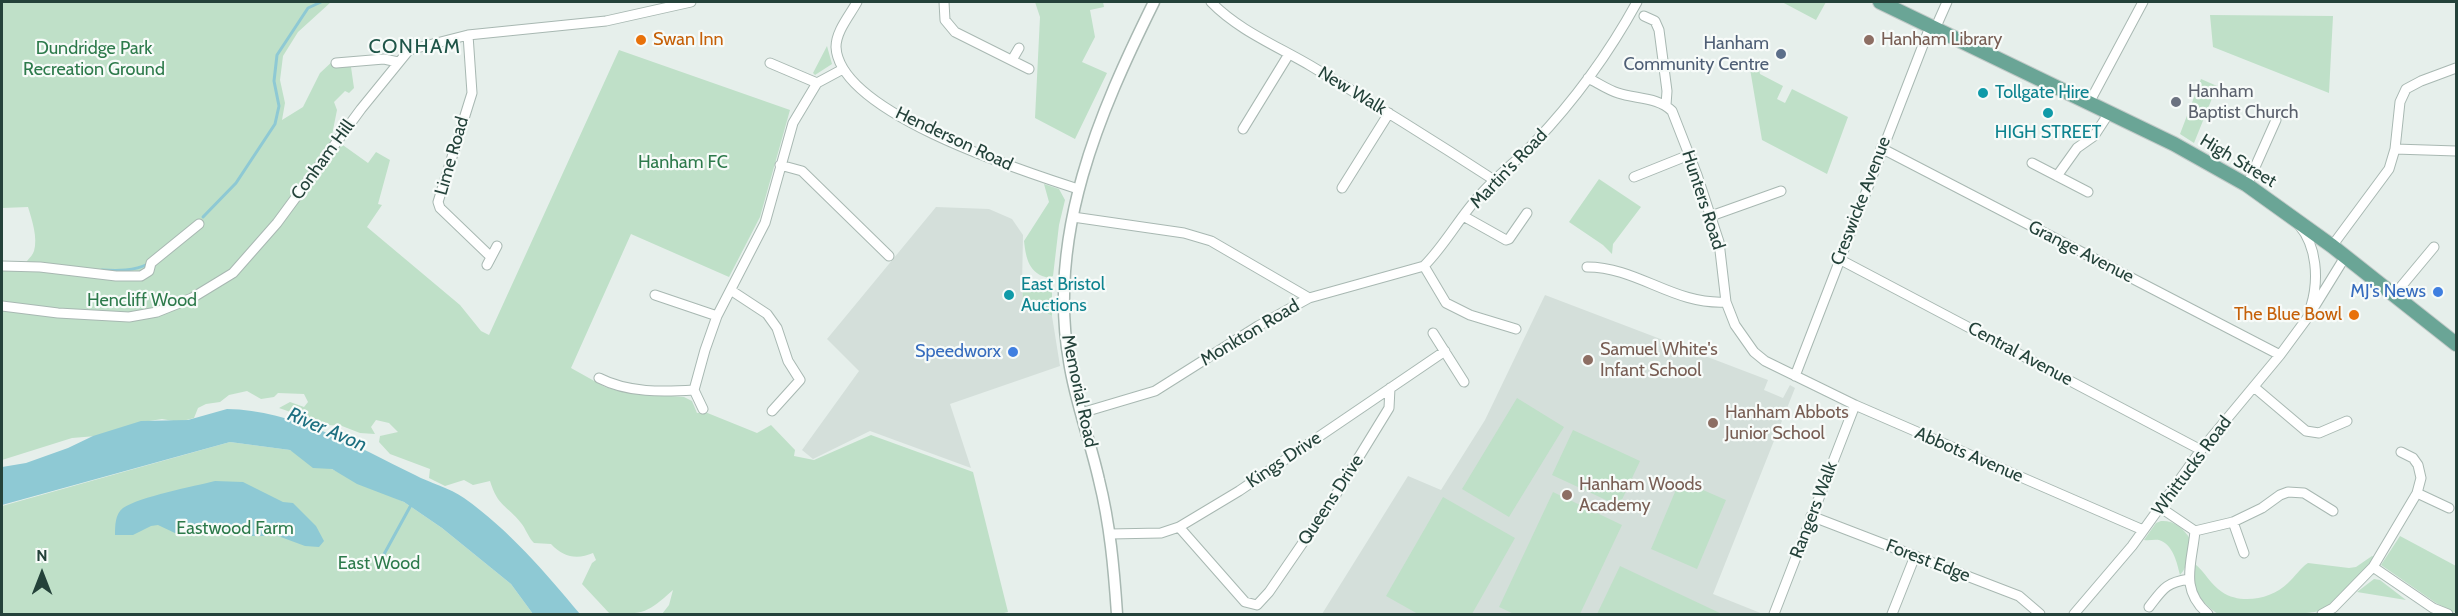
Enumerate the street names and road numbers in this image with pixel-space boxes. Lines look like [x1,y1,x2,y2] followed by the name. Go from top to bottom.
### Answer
[1314,62,1390,120] street label: New Walk
[892,102,1016,176] street label: Henderson Road
[430,114,474,198] street label: Lime Road
[287,116,359,204] street label: Conham Hill
[1466,125,1552,213] street label: Martin's Road
[2196,130,2280,192] street label: High Street
[1827,134,1895,268] street label: Creswicke Avenue
[1677,148,1729,252] street label: Hunters Road
[2025,216,2137,288] street label: Grange Avenue
[1197,295,1303,371] street label: Monkton Road
[1964,317,2076,391] street label: Central Avenue
[1057,333,1101,449] street label: Memorial Road
[2148,412,2236,520] street label: Whittucks Road
[1912,422,2026,488] street label: Abbots Avenue
[1243,427,1325,493] street label: Kings Drive
[1294,451,1368,549] street label: Queens Drive
[1786,458,1842,562] street label: Rangers Walk
[1883,535,1973,587] street label: Forest Edge

